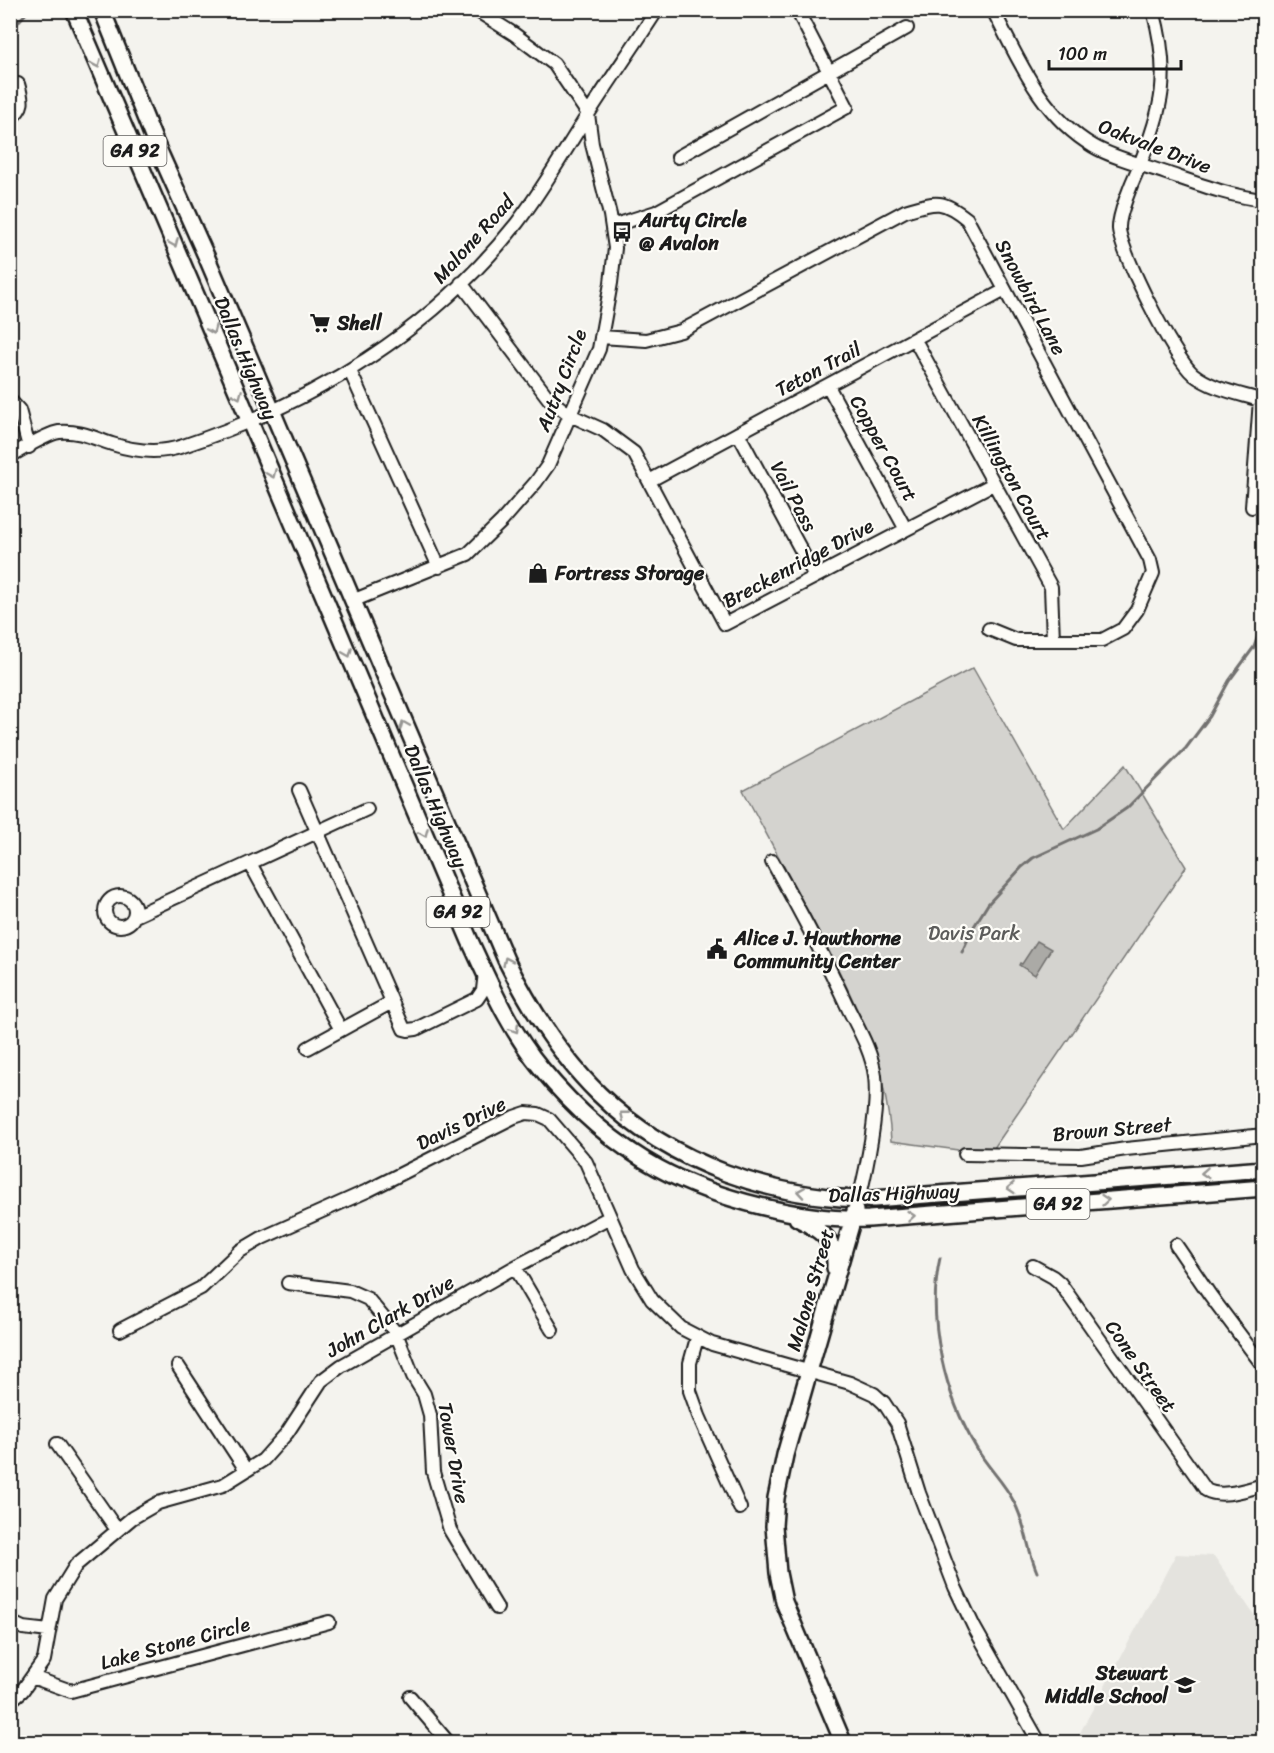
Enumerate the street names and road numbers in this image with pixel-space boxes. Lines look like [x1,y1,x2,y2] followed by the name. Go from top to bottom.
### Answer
[1093,109,1217,184] street label: Oakvale Drive
[104,136,166,166] road number: GA 92
[423,185,524,292] street label: Malone Road
[985,233,1076,362] street label: Snowbird Lane
[204,291,288,426] street label: Dallas Highway
[525,323,597,438] street label: Autry Circle
[769,331,869,407] street label: Teton Trail
[840,388,927,508] street label: Copper Court
[962,407,1061,547] street label: Killington Court
[760,454,827,539] street label: Vail Pass
[716,509,881,618] street label: Breckenridge Drive
[394,739,478,874] street label: Dallas Highway
[426,897,490,927] road number: GA 92
[410,1087,512,1160] street label: Davis Drive
[1051,1107,1174,1152] street label: Brown Street
[828,1174,961,1213] street label: Dallas Highway
[1026,1189,1090,1219] road number: GA 92
[776,1225,845,1356] street label: Malone Street
[318,1265,461,1368] street label: John Clark Drive
[1096,1312,1186,1420] street label: Cone Street
[427,1400,480,1506] street label: Tower Drive
[96,1607,254,1680] street label: Lake Stone Circle

